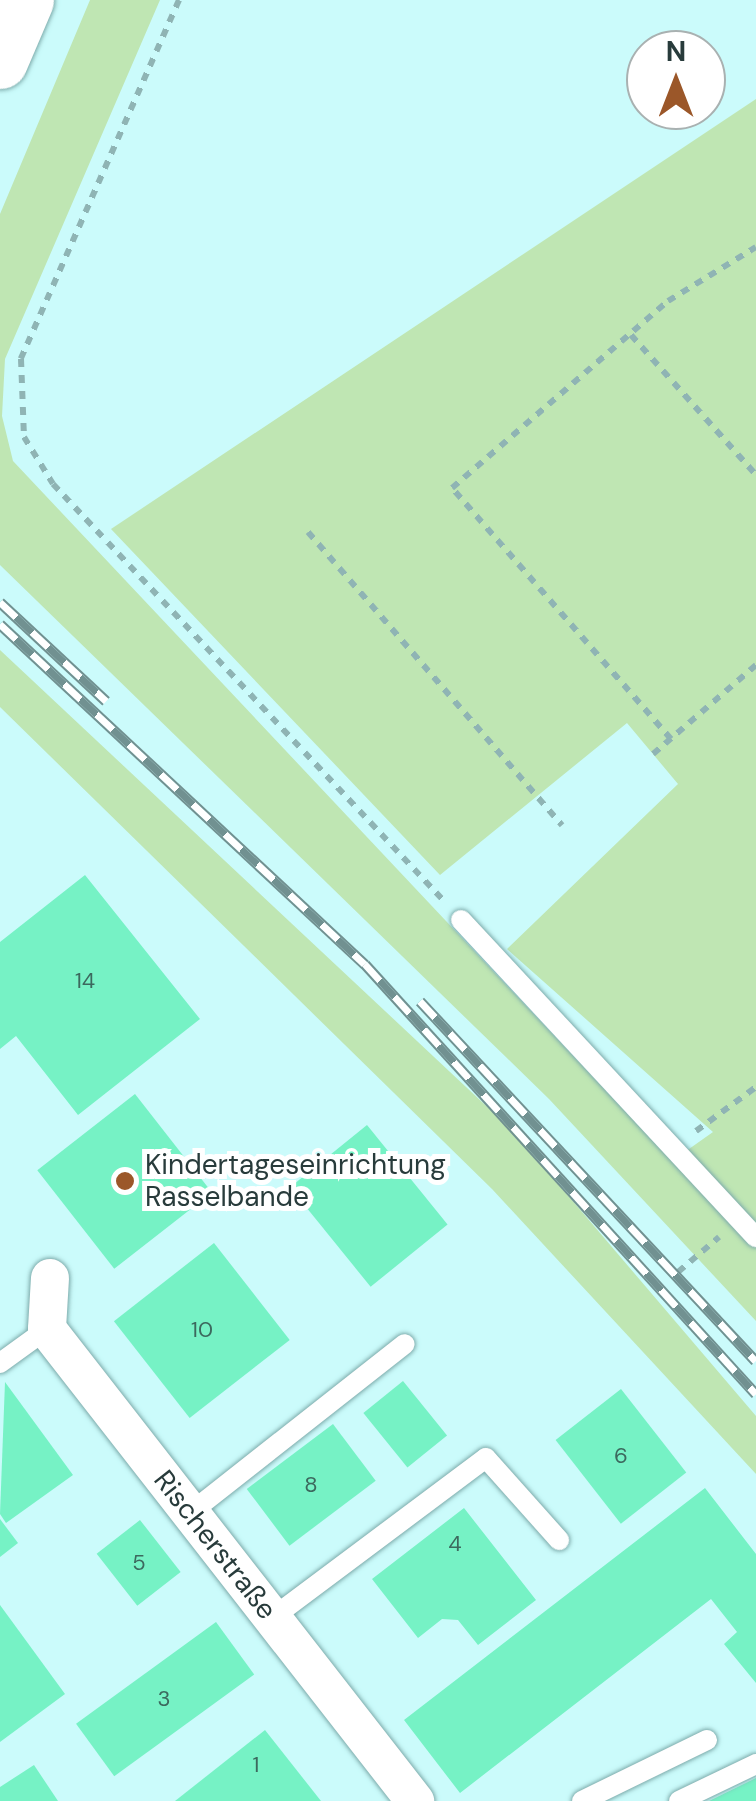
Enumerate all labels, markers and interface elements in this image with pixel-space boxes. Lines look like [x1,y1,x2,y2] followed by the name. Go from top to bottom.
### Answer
[626,30,726,130] north arrow
[666,33,686,70] text: N
[75,968,95,994] house number: 14
[145,1148,446,1214] place label: Kindertageseinrichtung Rasselbande
[114,1170,136,1192] marker: Kindertageseinrichtung Rasselbande
[191,1317,213,1343] house number: 10
[614,1443,628,1469] house number: 6
[146,1464,284,1626] street label: Rischerstraße
[304,1472,318,1498] house number: 8
[448,1531,462,1557] house number: 4
[132,1550,146,1576] house number: 5
[157,1686,171,1712] house number: 3
[253,1752,259,1778] house number: 1

